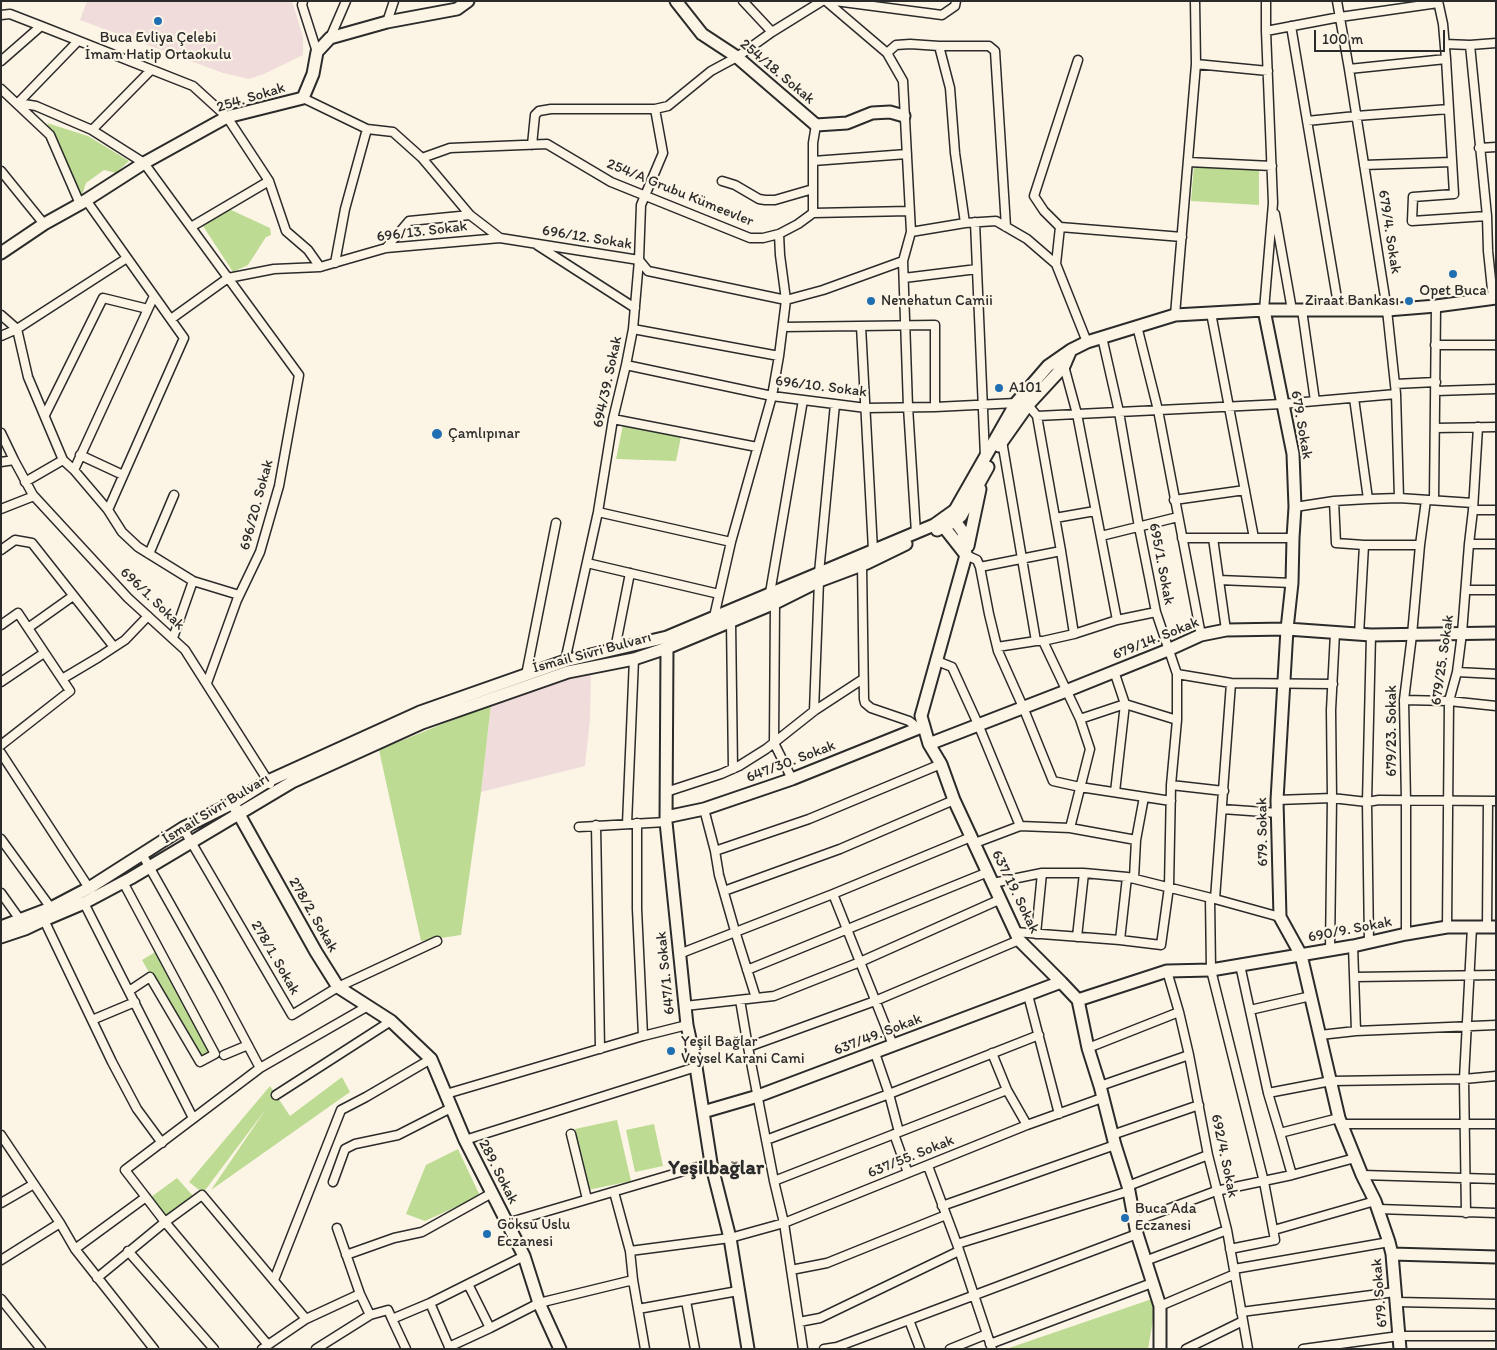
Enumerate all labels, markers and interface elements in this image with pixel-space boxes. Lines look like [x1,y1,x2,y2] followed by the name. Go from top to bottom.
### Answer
[152,15,164,27] marker: Buca Evliya Çelebi İmam Hatip Ortaokulu
[1317,20,1448,52] scale bar
[85,29,231,64] place label: Buca Evliya Çelebi İmam Hatip Ortaokulu
[1322,30,1363,48] text: 100 m
[736,35,818,109] street label: 254/18. Sokak
[215,79,287,117] street label: 254. Sokak
[604,155,756,231] street label: 254/A Grubu Kümeevler
[1374,189,1404,275] street label: 679/4. Sokak
[376,218,468,246] street label: 696/13. Sokak
[541,222,633,254] street label: 696/12. Sokak
[1447,268,1459,280] marker: Opet Buca
[1419,282,1487,300] place label: Opet Buca
[881,292,993,310] place label: Nenehatun Camii
[1305,292,1399,310] place label: Ziraat Bankası
[865,295,877,307] marker: Nenehatun Camii
[1403,295,1415,307] marker: Ziraat Bankası
[590,335,626,429] street label: 694/39. Sokak
[774,372,868,402] street label: 696/10. Sokak
[1009,379,1042,397] place label: A101
[993,382,1005,394] marker: A101
[1286,389,1316,461] street label: 679. Sokak
[448,425,520,443] place label: Çamlıpınar
[430,427,444,441] marker: Çamlıpınar
[236,458,278,552] street label: 696/20. Sokak
[1144,522,1178,606] street label: 695/1. Sokak
[116,564,188,634] street label: 696/1. Sokak
[1110,614,1202,664] street label: 679/14. Sokak
[1428,614,1458,706] street label: 679/25. Sokak
[531,629,653,677] street label: İsmail Sivri Bulvarı
[1383,685,1401,777] street label: 679/23. Sokak
[744,737,838,787] street label: 647/30. Sokak
[159,770,273,848] street label: İsmail Sivri Bulvarı
[1253,797,1273,867] street label: 679. Sokak
[987,847,1043,937] street label: 637/19. Sokak
[284,874,342,956] street label: 278/2. Sokak
[1306,913,1394,947] street label: 690/9. Sokak
[247,918,303,998] street label: 278/1. Sokak
[653,930,679,1016] street label: 647/1. Sokak
[832,1010,924,1060] street label: 637/49. Sokak
[681,1033,805,1068] place label: Yeşil Bağlar Veysel Karani Cami
[665,1045,677,1057] marker: Yeşil Bağlar Veysel Karani Cami
[1206,1113,1242,1199] street label: 692/4. Sokak
[865,1132,957,1182] street label: 637/55. Sokak
[474,1137,522,1207] street label: 289. Sokak
[668,1157,764,1181] district label: Yeşilbağlar
[1135,1200,1196,1235] place label: Buca Ada Eczanesi
[1119,1212,1131,1224] marker: Buca Ada Eczanesi
[497,1216,570,1251] place label: Göksu Uslu Eczanesi
[481,1228,493,1240] marker: Göksu Uslu Eczanesi
[1368,1258,1392,1328] street label: 679. Sokak

